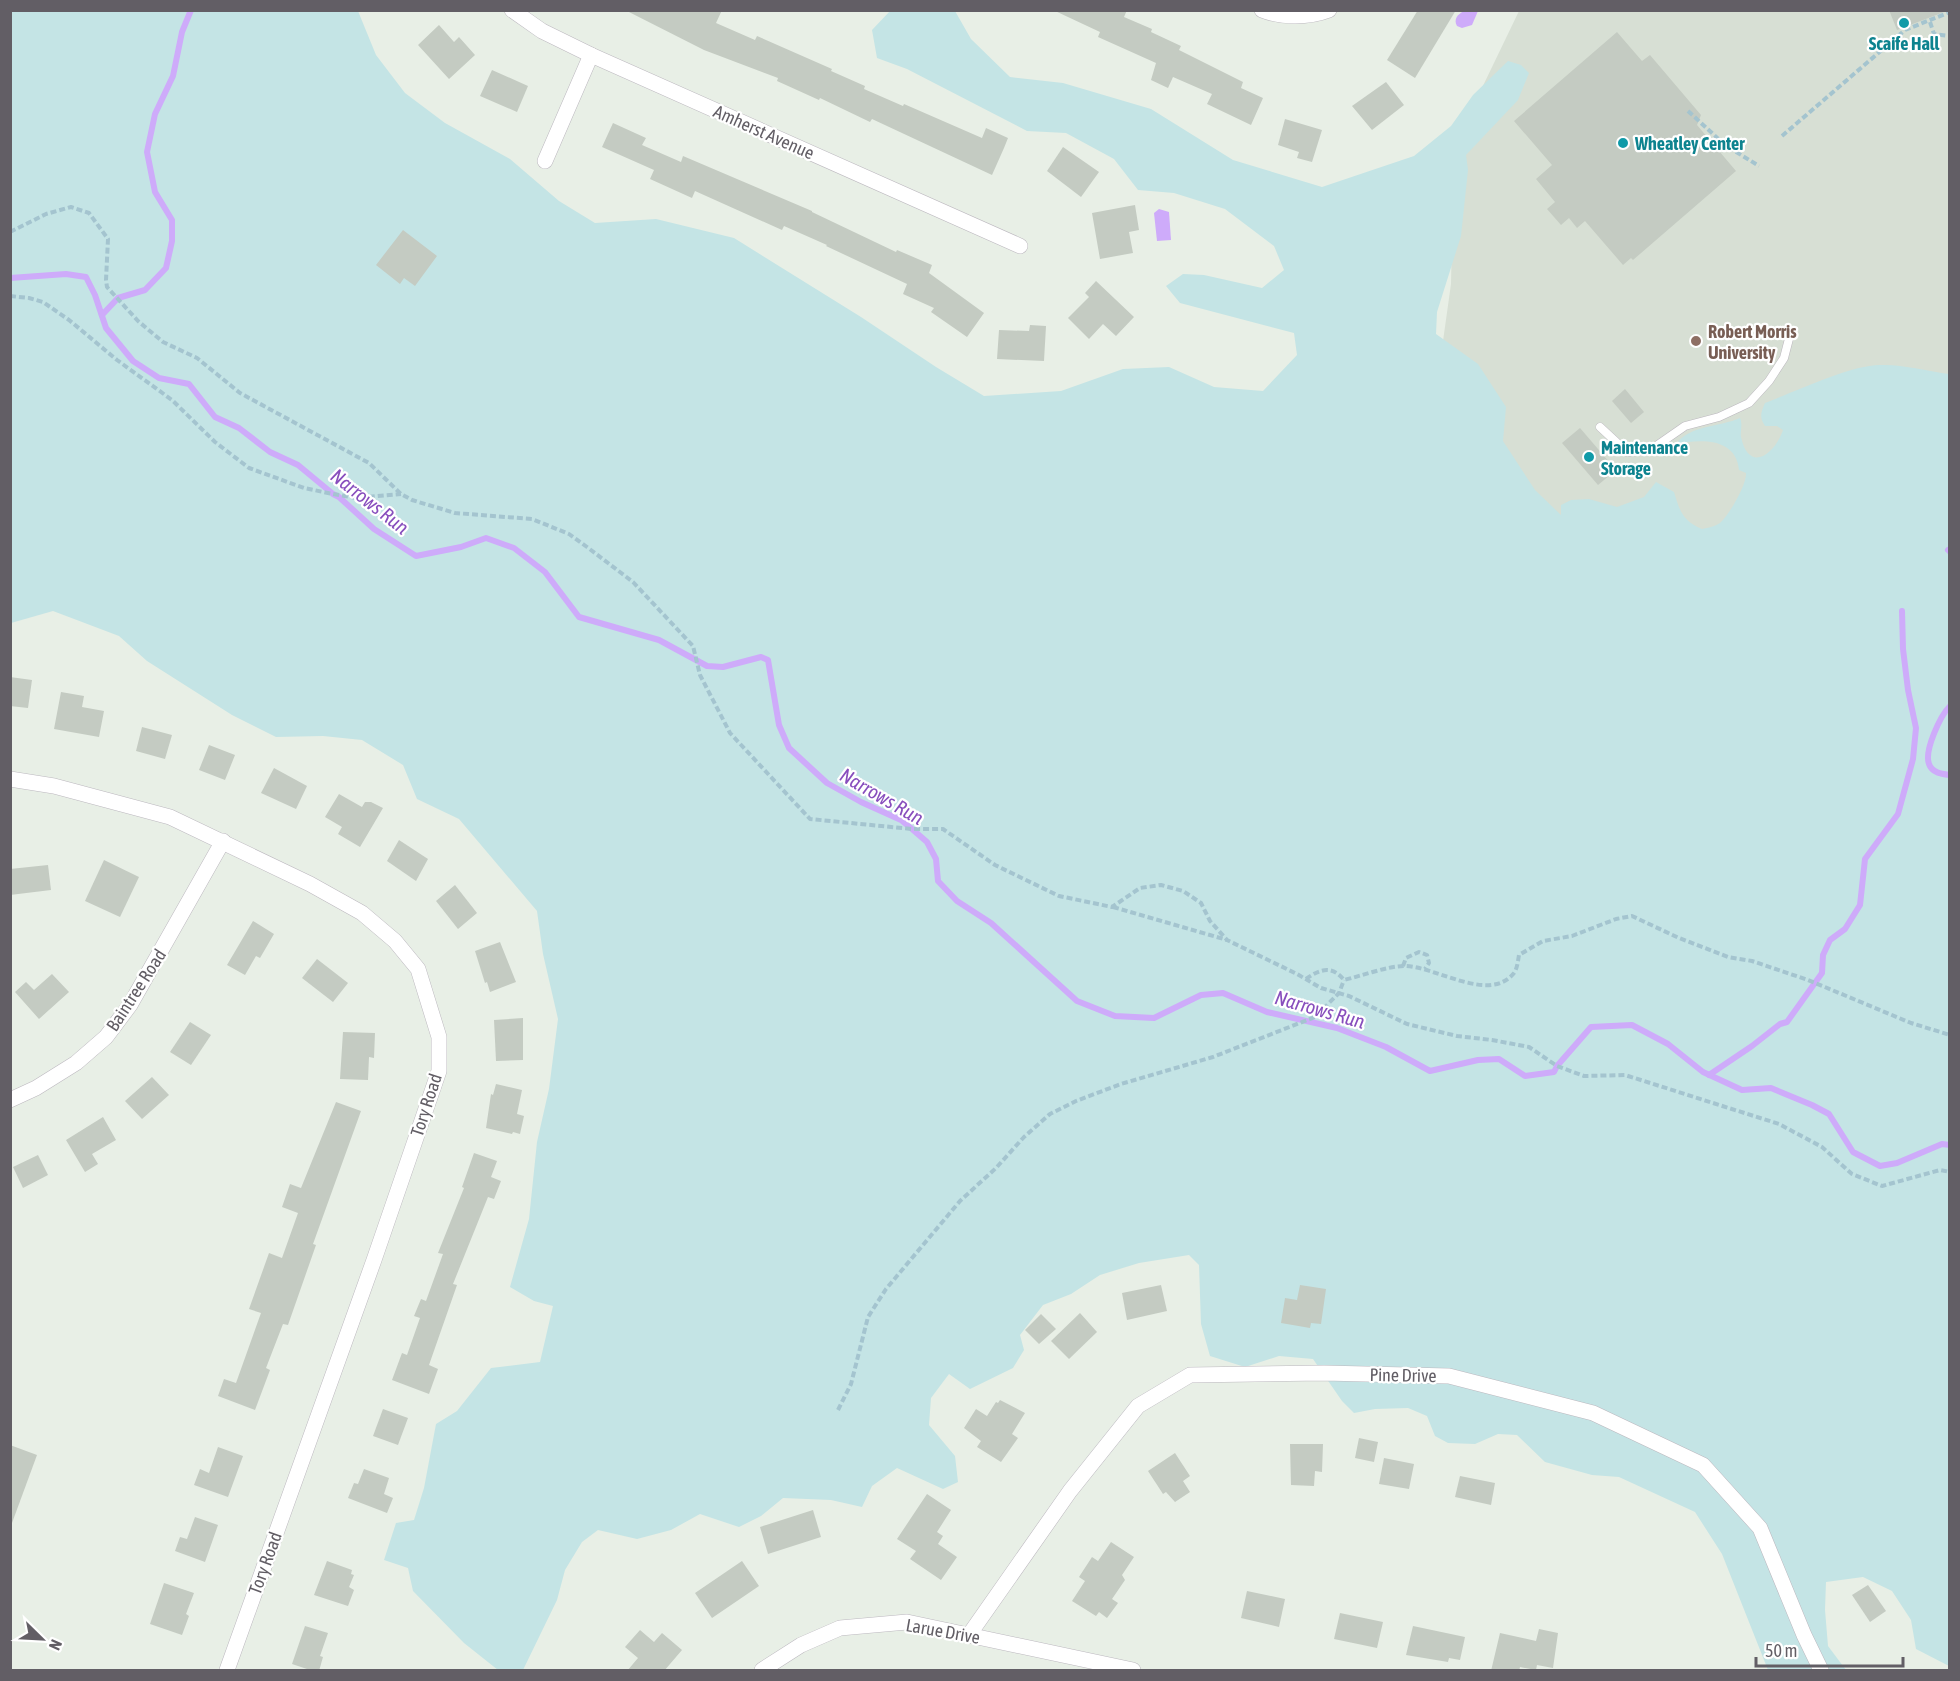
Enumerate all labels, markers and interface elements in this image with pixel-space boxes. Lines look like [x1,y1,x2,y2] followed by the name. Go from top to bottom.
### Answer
[1897,16,1911,30] marker: Scaife Hall
[1869,33,1940,54] place label: Scaife Hall
[710,100,818,164] street label: Amherst Avenue
[1634,133,1745,154] place label: Wheatley Center
[1616,136,1630,150] marker: Wheatley Center
[1708,321,1797,363] place label: Robert Morris University
[1689,334,1703,348] marker: Robert Morris University
[1601,437,1688,479] place label: Maintenance Storage
[1582,450,1596,464] marker: Maintenance Storage
[326,463,414,539] water label: Narrows Run
[836,763,928,829] water label: Narrows Run
[102,945,170,1035] street label: Baintree Road
[1272,985,1368,1033] water label: Narrows Run
[406,1071,446,1139] street label: Tory Road
[1369,1364,1437,1386] street label: Pine Drive
[244,1529,286,1597] street label: Tory Road
[12,1609,72,1669] north arrow
[904,1614,982,1648] street label: Larue Drive
[1756,1630,1903,1668] scale bar
[46,1637,66,1653] text: N
[1765,1640,1797,1661] text: 50 m

